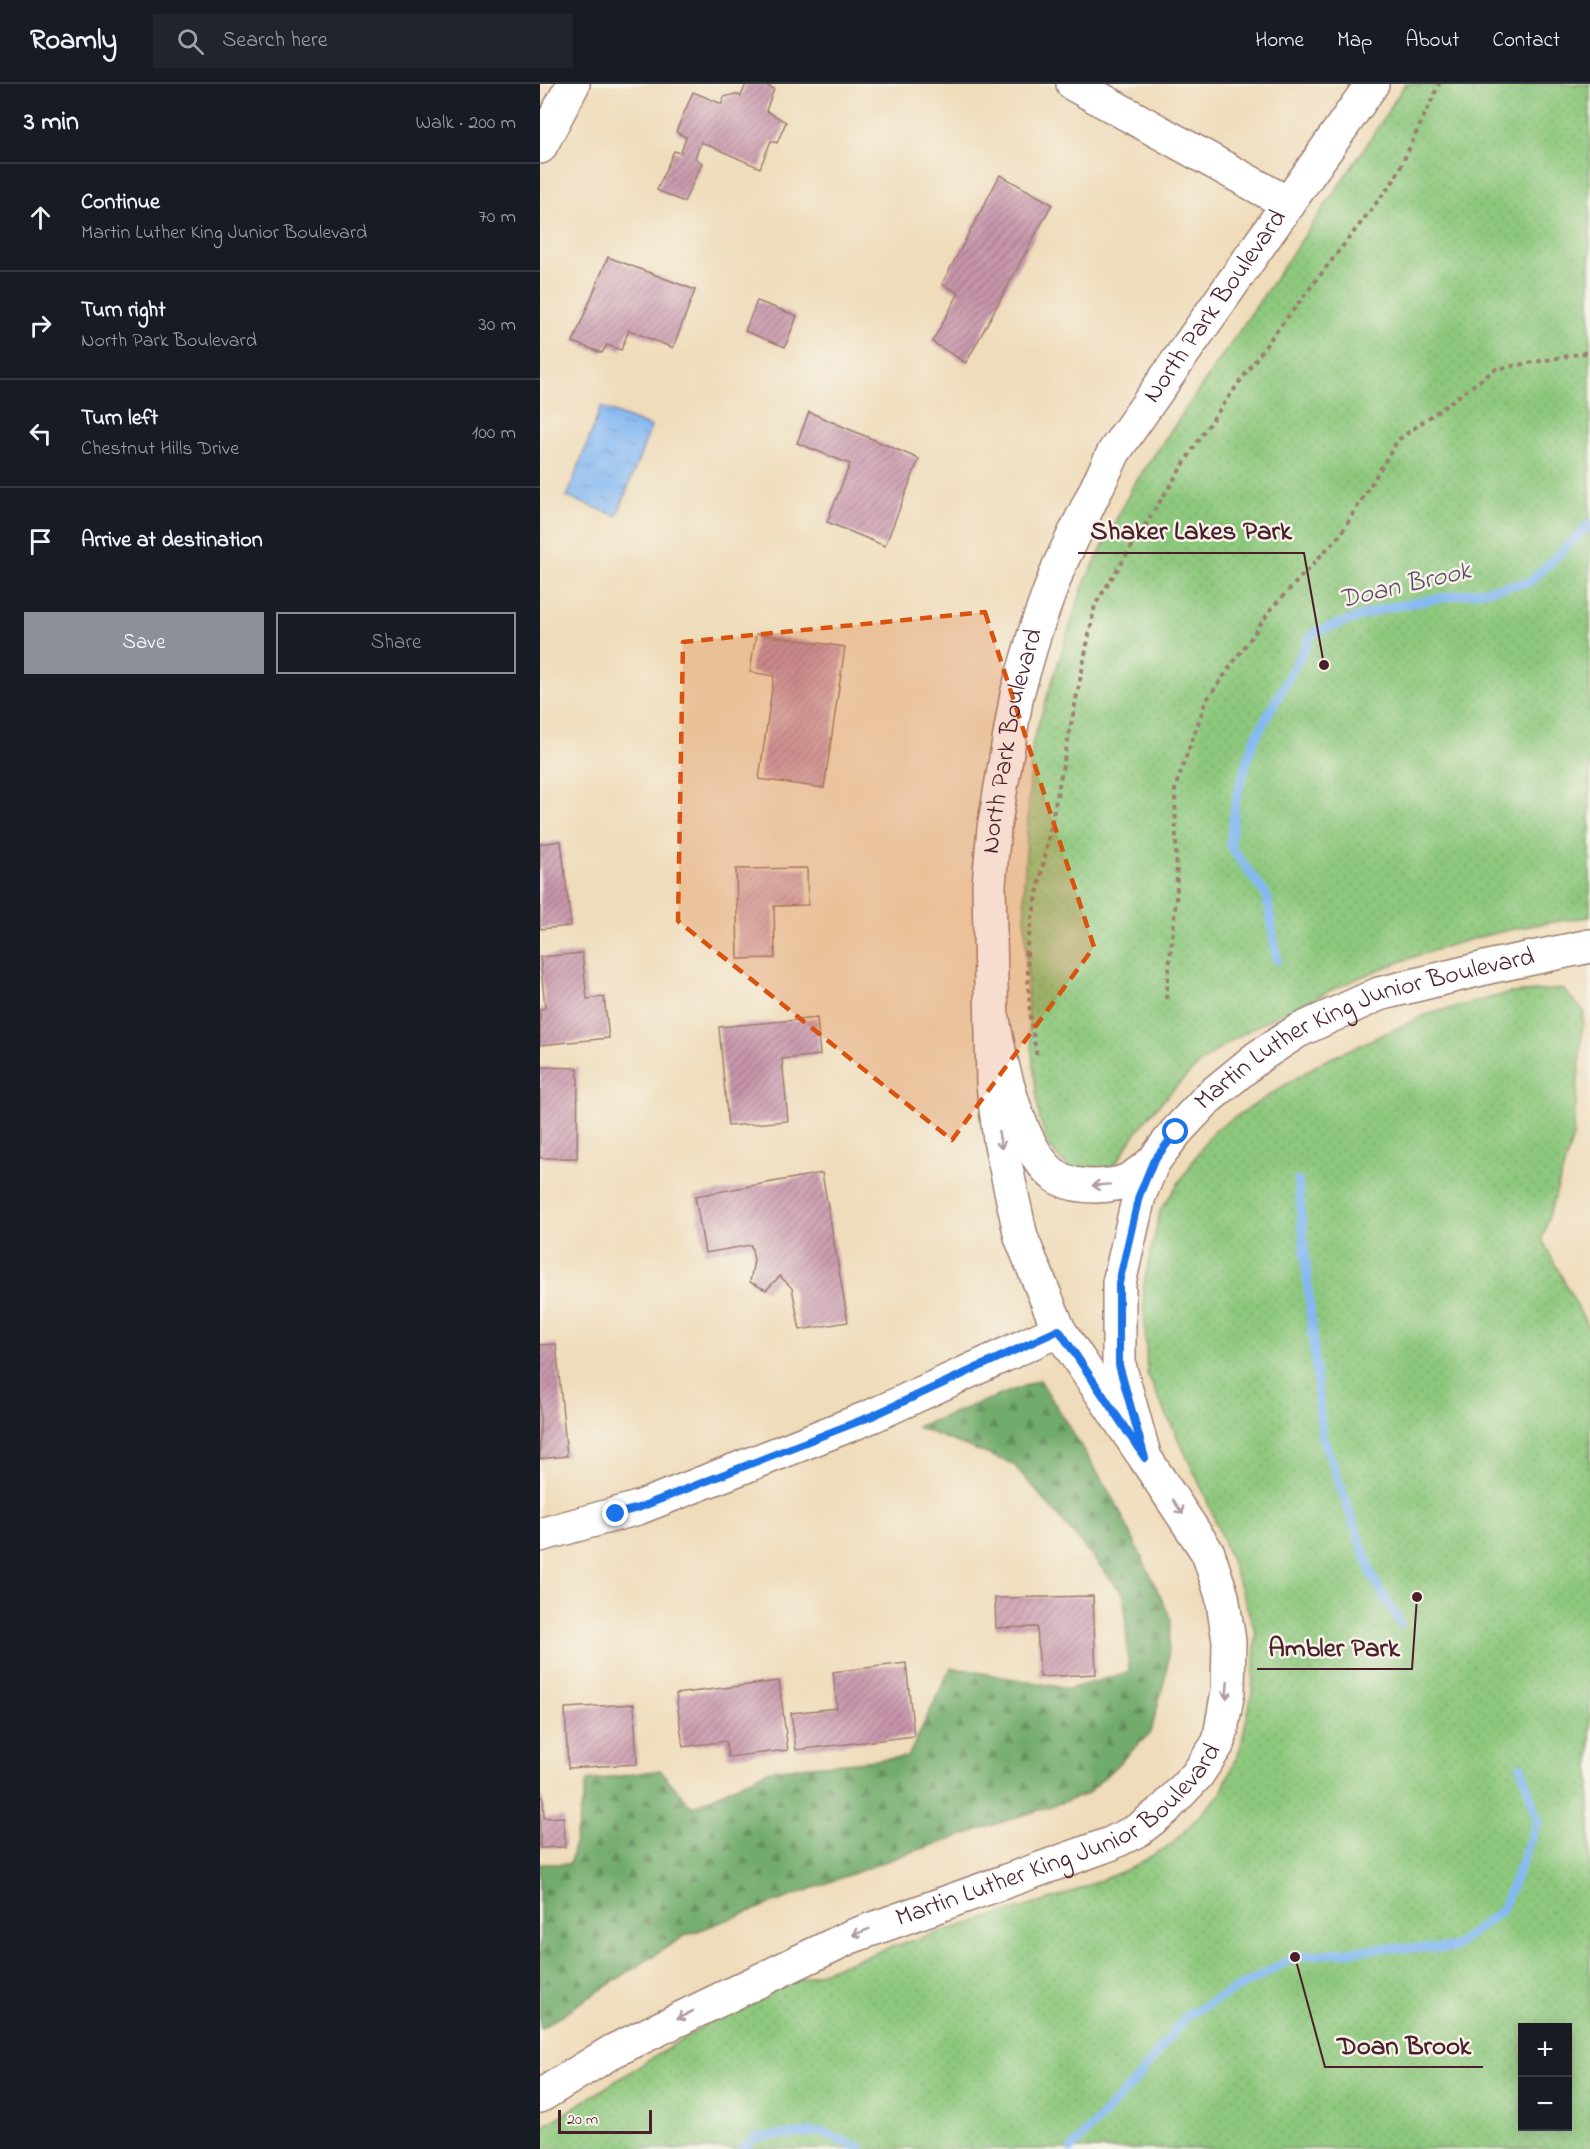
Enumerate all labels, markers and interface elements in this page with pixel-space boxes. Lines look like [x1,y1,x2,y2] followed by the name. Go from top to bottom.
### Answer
[153,14,573,68] search box
[30,21,117,62] text: Roamly
[174,25,207,58] icon: search
[222,25,328,57] text: Search here
[1255,26,1304,56] text: Home
[1337,26,1372,56] text: Map
[1405,26,1459,56] text: About
[1492,26,1560,56] text: Contact
[24,104,79,142] text: 3 min
[416,109,516,138] text: Walk · 200 m
[81,187,160,219] text: Continue
[24,201,57,234] icon: ahead
[1135,202,1297,411] street label: North Park Boulevard
[479,203,516,232] text: 70 m
[81,219,367,248] text: Martin Luther King Junior Boulevard
[81,295,166,327] text: Turn right
[24,309,57,342] icon: right
[479,311,516,340] text: 30 m
[81,327,257,356] text: North Park Boulevard
[81,403,158,435] text: Turn left
[24,417,57,450] icon: left
[472,419,516,448] text: 100 m
[81,435,239,464] text: Chestnut Hills Drive
[1078,508,1304,553] callout: Shaker Lakes Park
[1090,513,1293,552] text: Shaker Lakes Park
[24,525,57,558] icon: arrive
[81,525,263,557] text: Arrive at destination
[1335,552,1476,620] water label: Doan Brook
[24,612,264,674] button: Save
[276,612,516,674] button: Share
[973,624,1054,855] street label: North Park Boulevard
[1186,939,1538,1120] street label: Martin Luther King Junior Boulevard
[1162,1118,1188,1144] route start
[995,1129,1006,1149] one-way arrow
[1092,1180,1112,1191] one-way arrow
[1171,1499,1184,1516] one-way arrow
[602,1500,628,1526] route end
[1257,1624,1412,1669] callout: Ambler Park
[1268,1630,1401,1669] text: Ambler Park
[1221,1680,1232,1700] one-way arrow
[891,1736,1232,1938] street label: Martin Luther King Junior Boulevard
[852,1928,871,1939] one-way arrow
[676,2010,694,2022] one-way arrow
[1325,2022,1483,2067] callout: Doan Brook
[1518,2023,1572,2131] map controls
[1518,2023,1572,2077] button: +
[1335,2028,1472,2067] text: Doan Brook
[1518,2077,1572,2131] button: −
[558,2107,652,2134] scale bar
[567,2108,598,2132] text: 20 m

